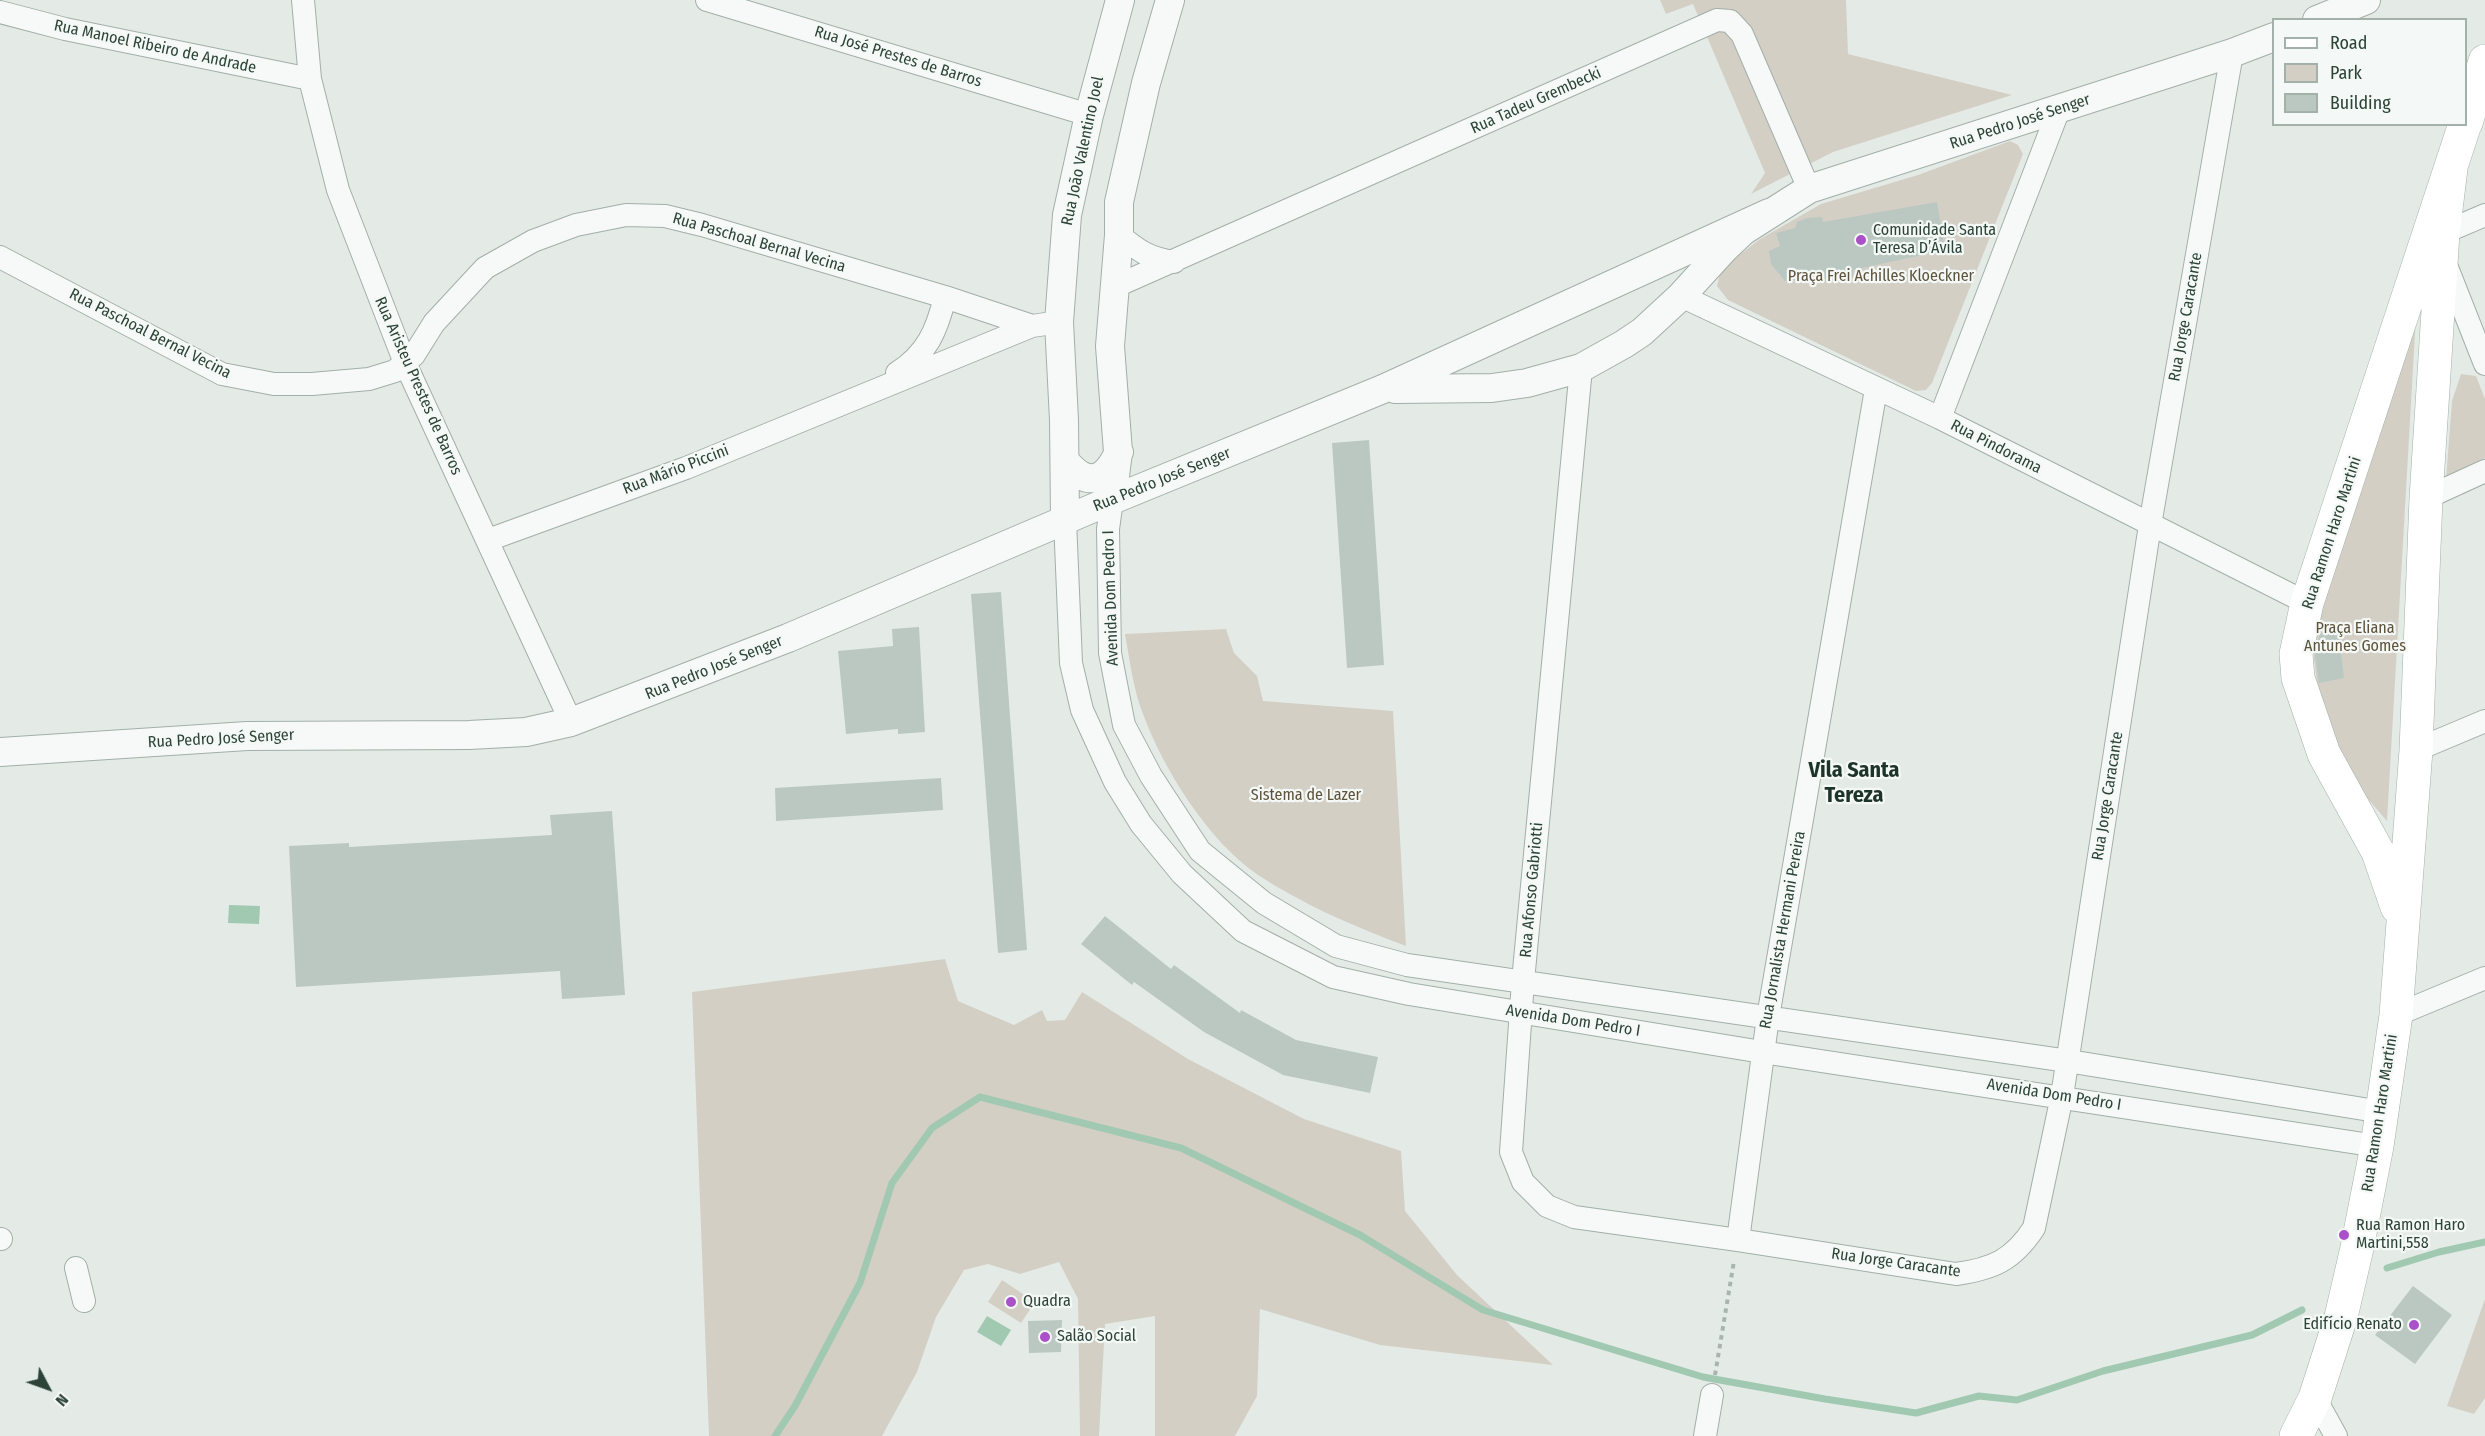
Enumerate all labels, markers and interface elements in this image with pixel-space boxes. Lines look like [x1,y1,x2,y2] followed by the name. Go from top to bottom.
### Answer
[52,16,258,78] street label: Rua Manoel Ribeiro de Andrade
[2272,18,2467,126] legend
[812,22,984,92] street label: Rua José Prestes de Barros
[2330,32,2367,54] text: Road
[2330,62,2362,84] text: Park
[1468,64,1604,138] street label: Rua Tadeu Grembecki
[1058,75,1108,227] street label: Rua João Valentino Joel
[1947,90,2093,154] street label: Rua Pedro José Senger
[2330,92,2391,114] text: Building
[670,209,848,277] street label: Rua Paschoal Bernal Vecina
[1873,221,1996,259] place label: Comunidade Santa Teresa D’Ávila
[1854,233,1868,247] marker: Comunidade Santa Teresa D’Ávila
[2165,251,2207,383] street label: Rua Jorge Caracante
[1788,267,1974,287] park label: Praça Frei Achilles Kloeckner
[66,285,234,383] street label: Rua Paschoal Bernal Vecina
[370,294,466,478] street label: Rua Aristeu Prestes de Barros
[1947,416,2045,478] street label: Rua Pindorama
[620,441,732,499] street label: Rua Mário Piccini
[1090,444,1234,516] street label: Rua Pedro José Senger
[2298,454,2366,612] street label: Rua Ramon Haro Martini
[1099,530,1123,666] street label: Avenida Dom Pedro I
[2304,619,2406,657] park label: Praça Eliana Antunes Gomes
[642,632,786,704] street label: Rua Pedro José Senger
[147,726,295,752] street label: Rua Pedro José Senger
[2088,730,2128,862] street label: Rua Jorge Caracante
[1809,758,1899,810] district label: Vila Santa Tereza
[1251,786,1361,806] park label: Sistema de Lazer
[1517,822,1547,958] street label: Rua Afonso Gabriotti
[1756,830,1810,1030] street label: Rua Jornalista Hermani Pereira
[1505,1001,1641,1041] street label: Avenida Dom Pedro I
[2358,1033,2402,1193] street label: Rua Ramon Haro Martini
[1986,1075,2122,1115] street label: Avenida Dom Pedro I
[2356,1216,2465,1254] place label: Rua Ramon Haro Martini,558
[2337,1228,2351,1242] marker: Rua Ramon Haro Martini,558
[1830,1244,1962,1282] street label: Rua Jorge Caracante
[1023,1292,1071,1312] place label: Quadra
[1004,1295,1018,1309] marker: Quadra
[2303,1315,2402,1335] place label: Edifício Renato
[2407,1318,2421,1332] marker: Edifício Renato
[1057,1327,1136,1347] place label: Salão Social
[1038,1330,1052,1344] marker: Salão Social
[18,1358,78,1418] north arrow
[52,1390,72,1410] text: N

